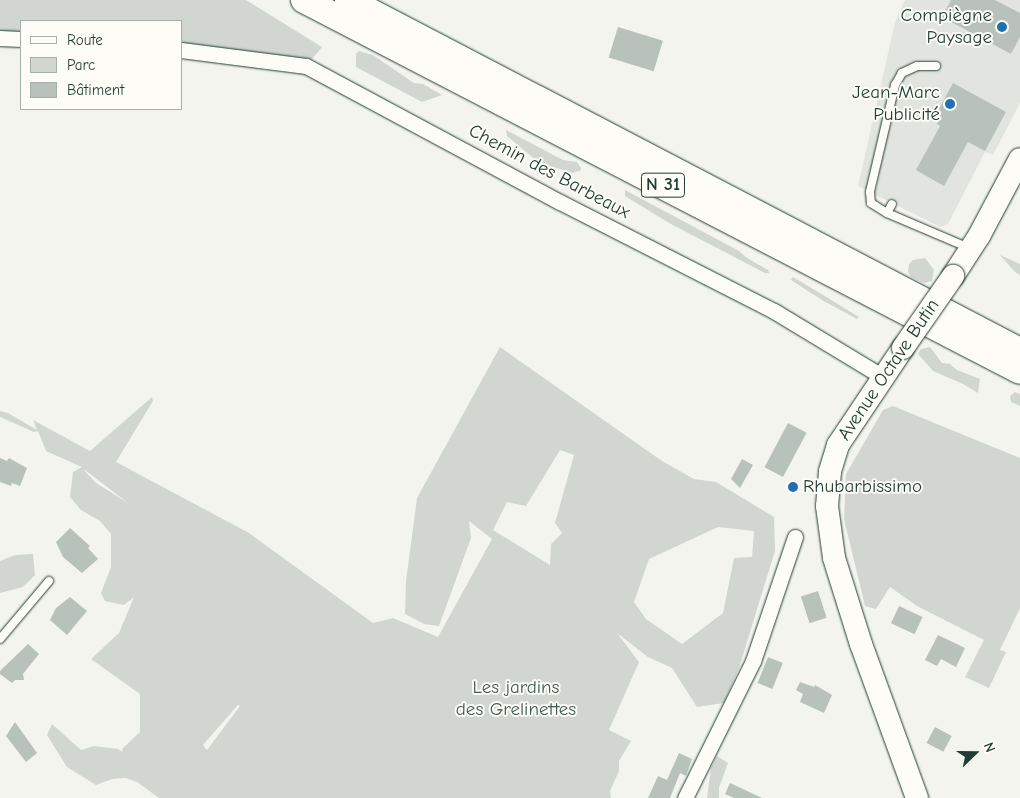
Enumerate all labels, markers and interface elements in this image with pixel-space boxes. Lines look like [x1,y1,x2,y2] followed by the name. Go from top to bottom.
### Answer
[901,5,992,49] place label: Compiègne Paysage
[20,20,182,110] legend
[996,21,1008,33] marker: Compiègne Paysage
[67,31,103,49] text: Route
[67,56,95,74] text: Parc
[67,81,124,99] text: Bâtiment
[852,82,940,126] place label: Jean-Marc Publicité
[944,98,956,110] marker: Jean-Marc Publicité
[464,120,634,224] street label: Chemin des Barbeaux
[640,170,686,200] road number: N 31
[833,295,945,445] street label: Avenue Octave Butin
[803,476,922,498] place label: Rhubarbissimo
[787,481,799,493] marker: Rhubarbissimo
[456,677,576,721] park label: Les jardins des Grelinettes
[950,728,1000,778] north arrow
[980,740,999,755] text: N

